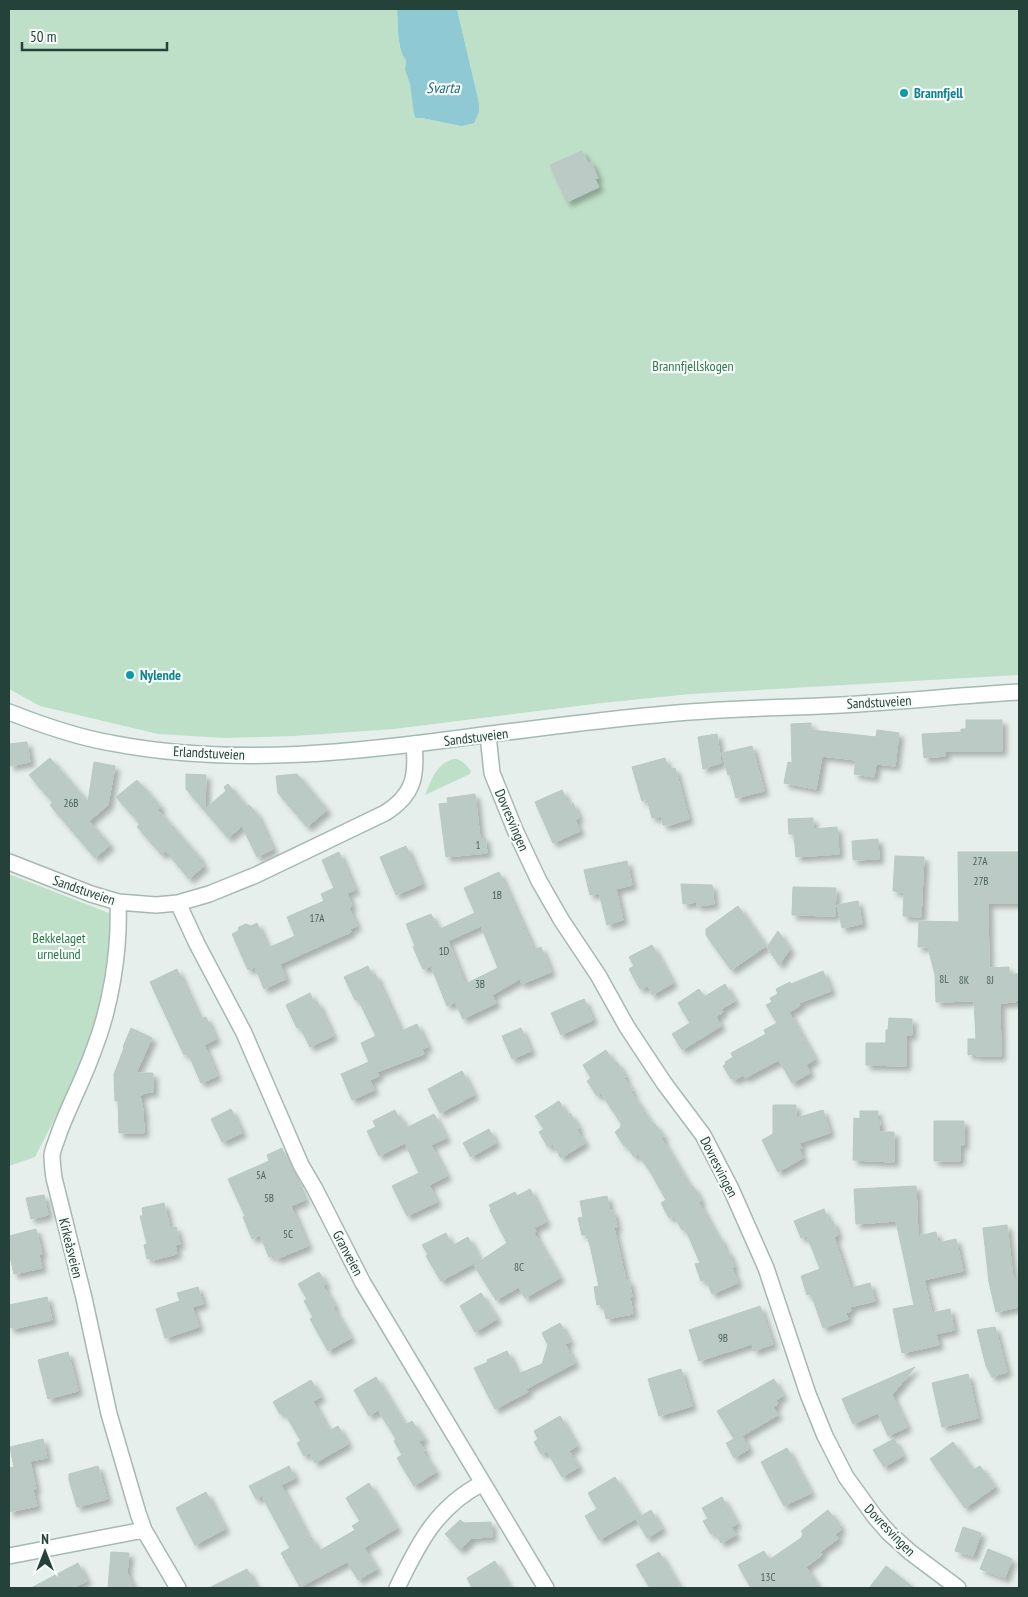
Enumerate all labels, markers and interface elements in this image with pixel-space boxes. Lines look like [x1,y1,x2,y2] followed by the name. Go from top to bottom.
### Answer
[22,20,168,52] scale bar
[30,27,56,46] text: 50 m
[427,78,460,97] water label: Svarta
[914,84,964,102] place label: Brannfjell
[898,87,910,99] marker: Brannfjell
[652,357,734,375] park label: Brannfjellskogen
[140,666,181,684] place label: Nylende
[124,669,136,681] marker: Nylende
[846,691,912,713] street label: Sandstuveien
[443,724,509,750] street label: Sandstuveien
[173,742,245,764] street label: Erlandstuveien
[491,786,533,854] street label: Dovresvingen
[63,796,79,810] house number: 26B
[476,838,481,852] house number: 1
[973,854,988,868] house number: 27A
[51,871,117,909] street label: Sandstuveien
[973,874,989,888] house number: 27B
[492,888,502,902] house number: 1B
[310,911,325,925] house number: 17A
[32,929,86,963] park label: Bekkelaget urnelund
[439,944,450,958] house number: 1D
[939,972,949,986] house number: 8L
[959,973,970,987] house number: 8K
[986,973,994,987] house number: 8J
[475,977,485,991] house number: 3B
[696,1134,742,1200] street label: Dovresvingen
[256,1168,267,1182] house number: 5A
[264,1191,274,1205] house number: 5B
[55,1216,87,1280] street label: Kirkeåsveien
[283,1227,293,1241] house number: 5C
[329,1227,367,1279] street label: Granveien
[514,1260,524,1274] house number: 8C
[718,1331,728,1345] house number: 9B
[861,1500,919,1560] street label: Dovresvingen
[20,1527,70,1577] north arrow
[41,1530,49,1548] text: N
[761,1570,775,1584] house number: 13C

